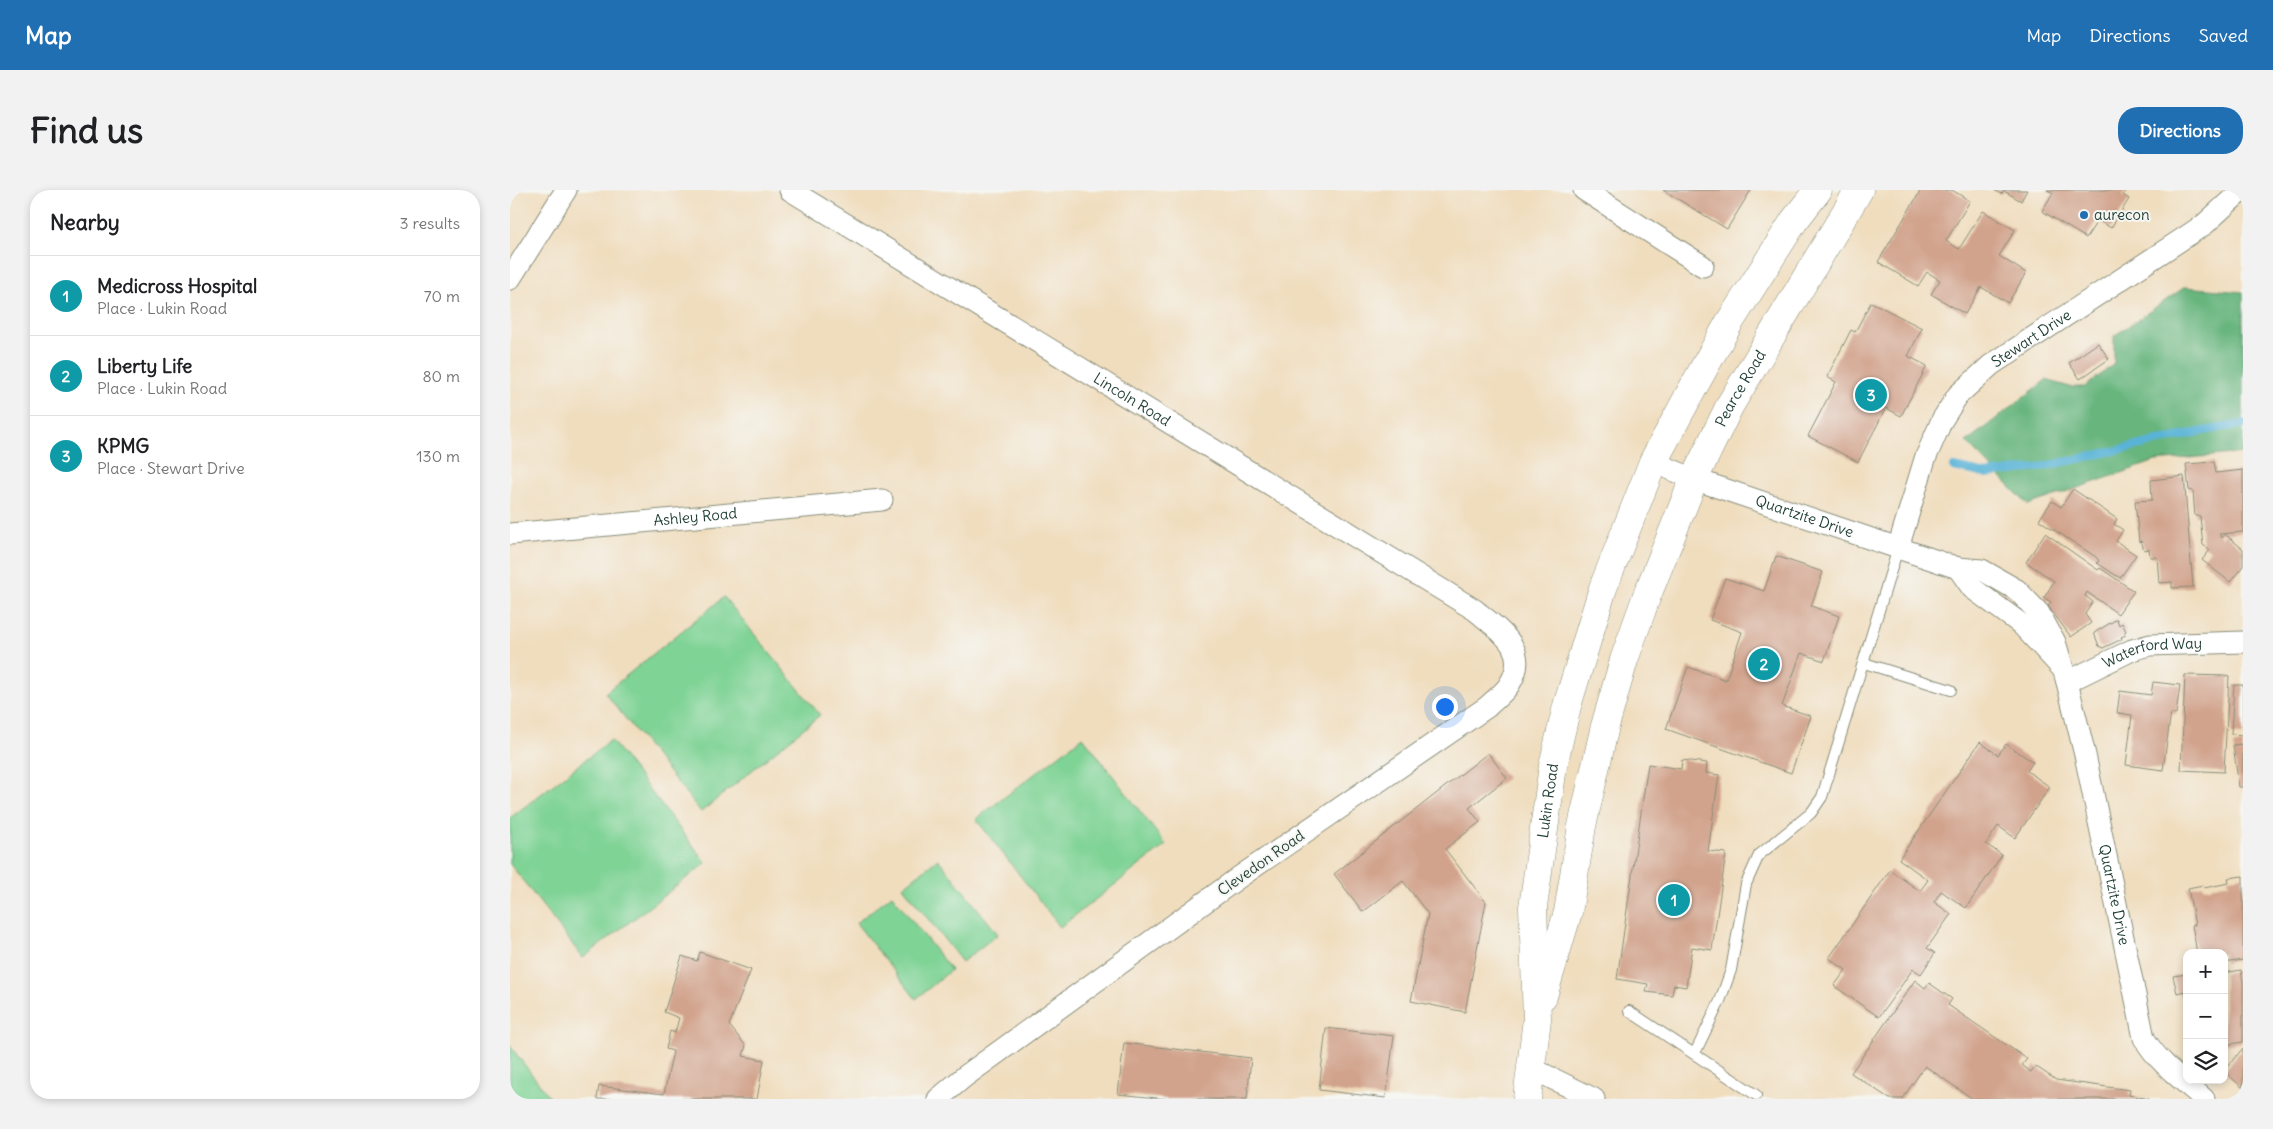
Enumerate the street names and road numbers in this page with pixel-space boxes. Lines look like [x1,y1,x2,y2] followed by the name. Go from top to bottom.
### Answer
[1987,305,2074,371] street label: Stewart Drive
[1711,346,1770,430] street label: Pearce Road
[1090,368,1174,430] street label: Lincoln Road
[1753,490,1856,541] street label: Quartzite Drive
[653,503,738,530] street label: Ashley Road
[2099,633,2202,672] street label: Waterford Way
[1533,762,1562,839] street label: Lukin Road
[1214,826,1308,899] street label: Clevedon Road
[2095,843,2134,947] street label: Quartzite Drive

